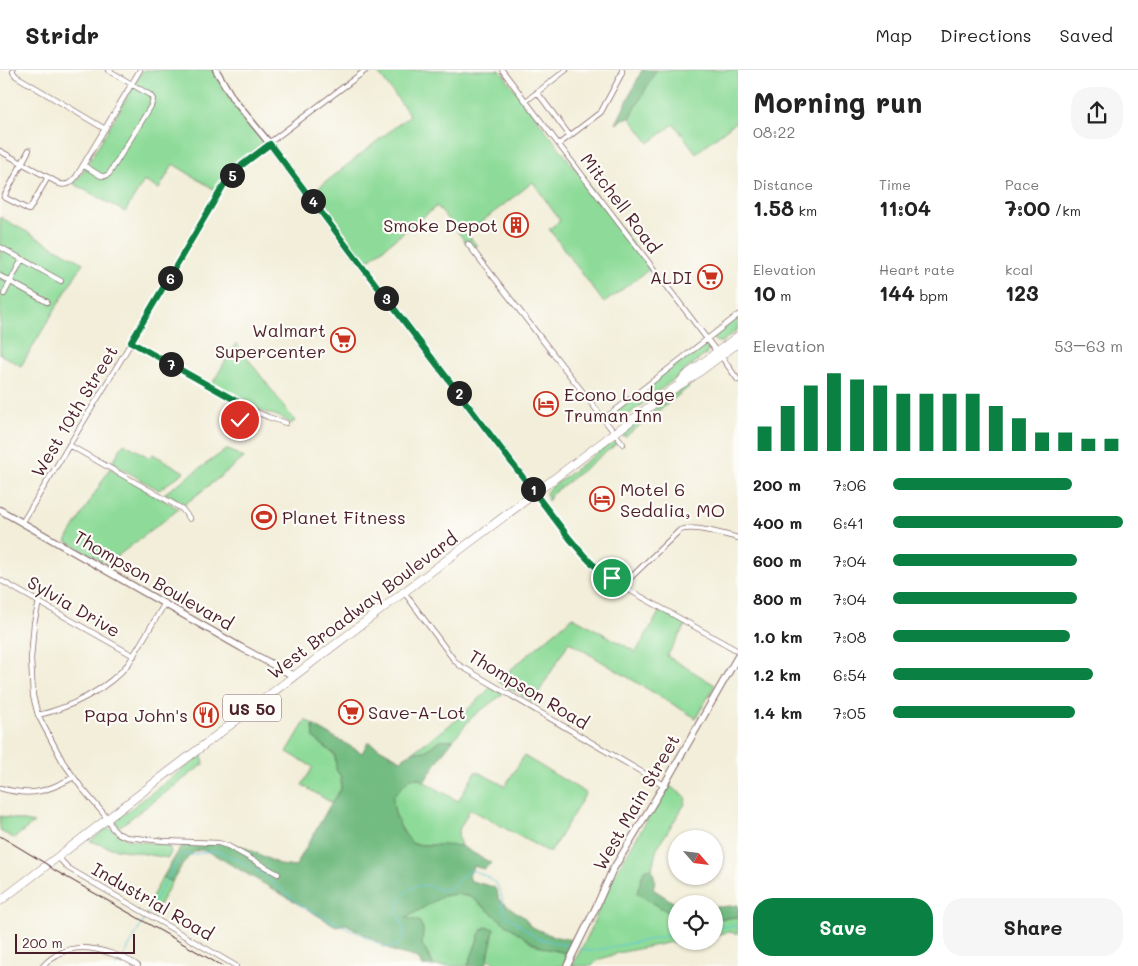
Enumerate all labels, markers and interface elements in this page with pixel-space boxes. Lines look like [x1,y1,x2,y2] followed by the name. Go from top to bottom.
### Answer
[25,19,99,50] text: Stridr
[875,23,912,47] text: Map
[940,23,1032,47] text: Directions
[1060,23,1113,47] text: Saved
[753,84,922,120] text: Morning run
[1071,87,1123,139] button: share
[753,121,795,142] text: 08:22
[576,148,666,258] street label: Mitchell Road
[220,162,244,188] pin: 5
[228,166,237,185] text: 5
[753,175,813,194] text: Distance
[879,175,911,194] text: Time
[1005,175,1039,194] text: Pace
[300,188,326,214] pin: 4
[309,192,318,211] text: 4
[753,194,794,221] text: 1.58
[879,194,931,221] text: 11:04
[1005,194,1050,221] text: 7:00
[794,201,817,220] text: km
[1050,201,1081,220] text: /km
[503,212,529,238] building icon: Smoke Depot
[383,213,498,237] place label: Smoke Depot
[753,260,816,279] text: Elevation
[879,260,955,279] text: Heart rate
[1005,260,1033,279] text: kcal
[697,264,723,290] supermarket icon: ALDI
[650,265,692,289] place label: ALDI
[158,266,182,290] pin: 6
[166,269,175,288] text: 6
[753,279,776,306] text: 10
[879,279,915,306] text: 144
[1005,279,1039,306] text: 123
[374,286,398,310] pin: 3
[776,286,791,305] text: m
[915,286,948,305] text: bpm
[382,289,391,308] text: 3
[215,318,326,363] place label: Walmart Supercenter
[330,327,356,353] supermarket icon: Walmart Supercenter
[753,335,825,356] text: Elevation
[1054,335,1123,356] text: 53–63 m
[25,341,123,481] street label: West 10th Street
[158,352,184,376] pin: 7
[168,355,175,374] text: 7
[446,380,472,406] pin: 2
[564,382,675,427] place label: Econo Lodge Truman Inn
[456,384,463,403] text: 2
[533,391,559,417] hotel icon: Econo Lodge Truman Inn
[219,399,261,441] pin
[226,406,254,434] icon: check
[753,474,801,495] text: 200 m
[833,474,866,495] text: 7:06
[520,476,546,502] pin: 1
[620,477,725,522] place label: Motel 6 Sedalia, MO
[530,480,537,499] text: 1
[589,486,615,512] hotel icon: Motel 6 Sedalia, MO
[251,504,277,530] sports icon: Planet Fitness
[282,505,406,529] place label: Planet Fitness
[753,512,802,533] text: 400 m
[833,512,864,533] text: 6:41
[70,525,238,635] street label: Thompson Boulevard
[262,526,462,684] street label: West Broadway Boulevard
[753,550,802,571] text: 600 m
[833,550,866,571] text: 7:04
[591,557,633,599] pin
[598,564,626,592] icon: arrive
[23,570,125,642] street label: Sylvia Drive
[753,588,802,609] text: 800 m
[833,588,866,609] text: 7:04
[753,626,802,647] text: 1.0 km
[833,626,866,647] text: 7:08
[464,644,594,734] street label: Thompson Road
[753,664,801,685] text: 1.2 km
[833,664,866,685] text: 6:54
[223,694,281,721] road number: US 50
[338,699,364,725] supermarket icon: Save-A-Lot
[368,700,466,724] place label: Save-A-Lot
[193,702,219,728] restaurant icon: Papa John's
[753,702,802,723] text: 1.4 km
[833,702,866,723] text: 7:05
[84,703,188,727] place label: Papa John's
[587,730,685,874] street label: West Main Street
[668,830,722,885] north arrow
[668,830,723,950] map controls
[88,856,218,946] street label: Industrial Road
[668,895,723,950] button: locate
[753,898,933,956] button: Save
[943,898,1123,956] button: Share
[15,931,135,954] scale bar
[22,933,63,952] text: 200 m

